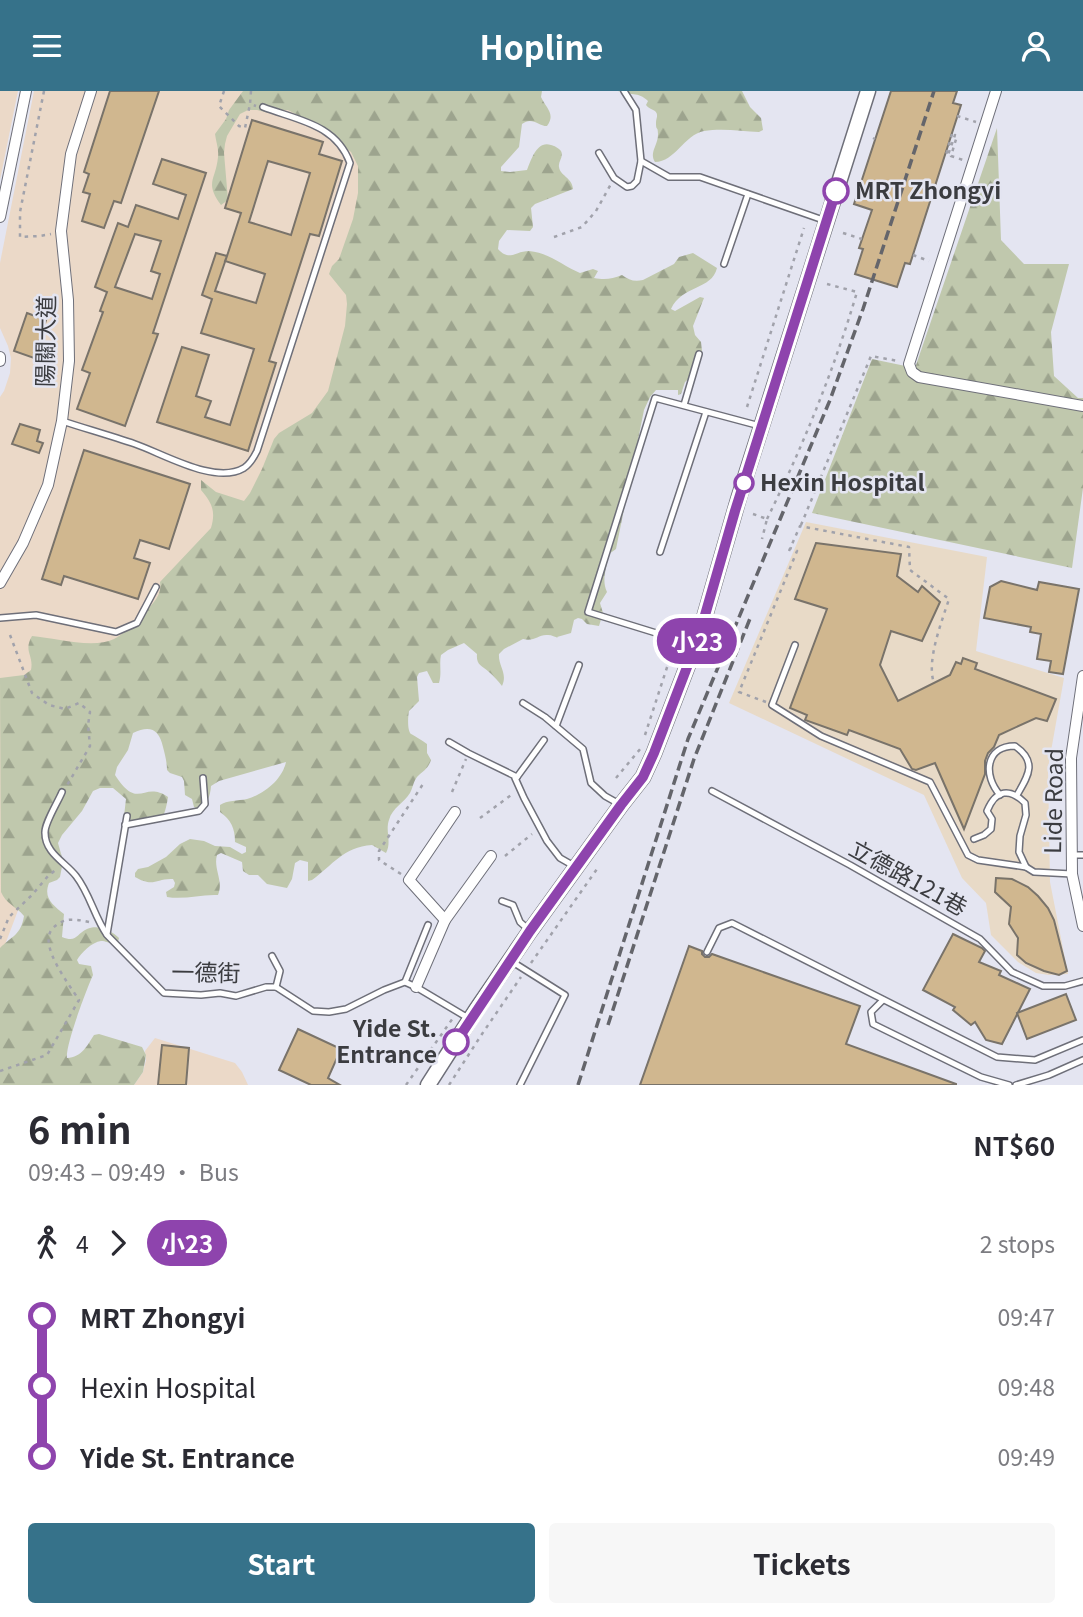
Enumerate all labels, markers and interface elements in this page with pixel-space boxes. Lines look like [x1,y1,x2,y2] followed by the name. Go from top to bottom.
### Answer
[480,23,603,69] text: Hopline
[28,27,66,65] icon: menu
[1017,27,1055,65] icon: person
[855,172,1001,206] place label: MRT Zhongyi
[823,178,849,204] marker: MRT Zhongyi
[26,295,62,387] street label: 陽關大道
[760,464,925,498] place label: Hexin Hospital
[734,473,754,493] marker: Hexin Hospital
[657,618,737,664] line badge: 小23
[671,623,723,658] text: 小23
[1034,748,1070,854] street label: Lide Road
[844,830,974,923] street label: 立德路121巷
[171,953,241,989] street label: 一德街
[336,1010,437,1070] place label: Yide St. Entrance
[443,1029,469,1055] marker: Yide St. Entrance
[28,1100,132,1155] text: 6 min
[973,1126,1055,1163] text: NT$60
[28,1154,239,1188] text: 09:43 – 09:49 · Bus
[28,1224,66,1262] icon: walk
[99,1224,137,1262] icon: forward
[161,1225,213,1260] text: 小23
[76,1226,89,1260] text: 4
[980,1226,1055,1260] text: 2 stops
[80,1298,245,1335] text: MRT Zhongyi
[998,1299,1055,1333] text: 09:47
[80,1368,256,1405] text: Hexin Hospital
[998,1369,1055,1403] text: 09:48
[80,1438,295,1475] text: Yide St. Entrance
[998,1439,1055,1473] text: 09:49
[28,1523,535,1603] button: Start
[549,1523,1055,1603] button: Tickets

